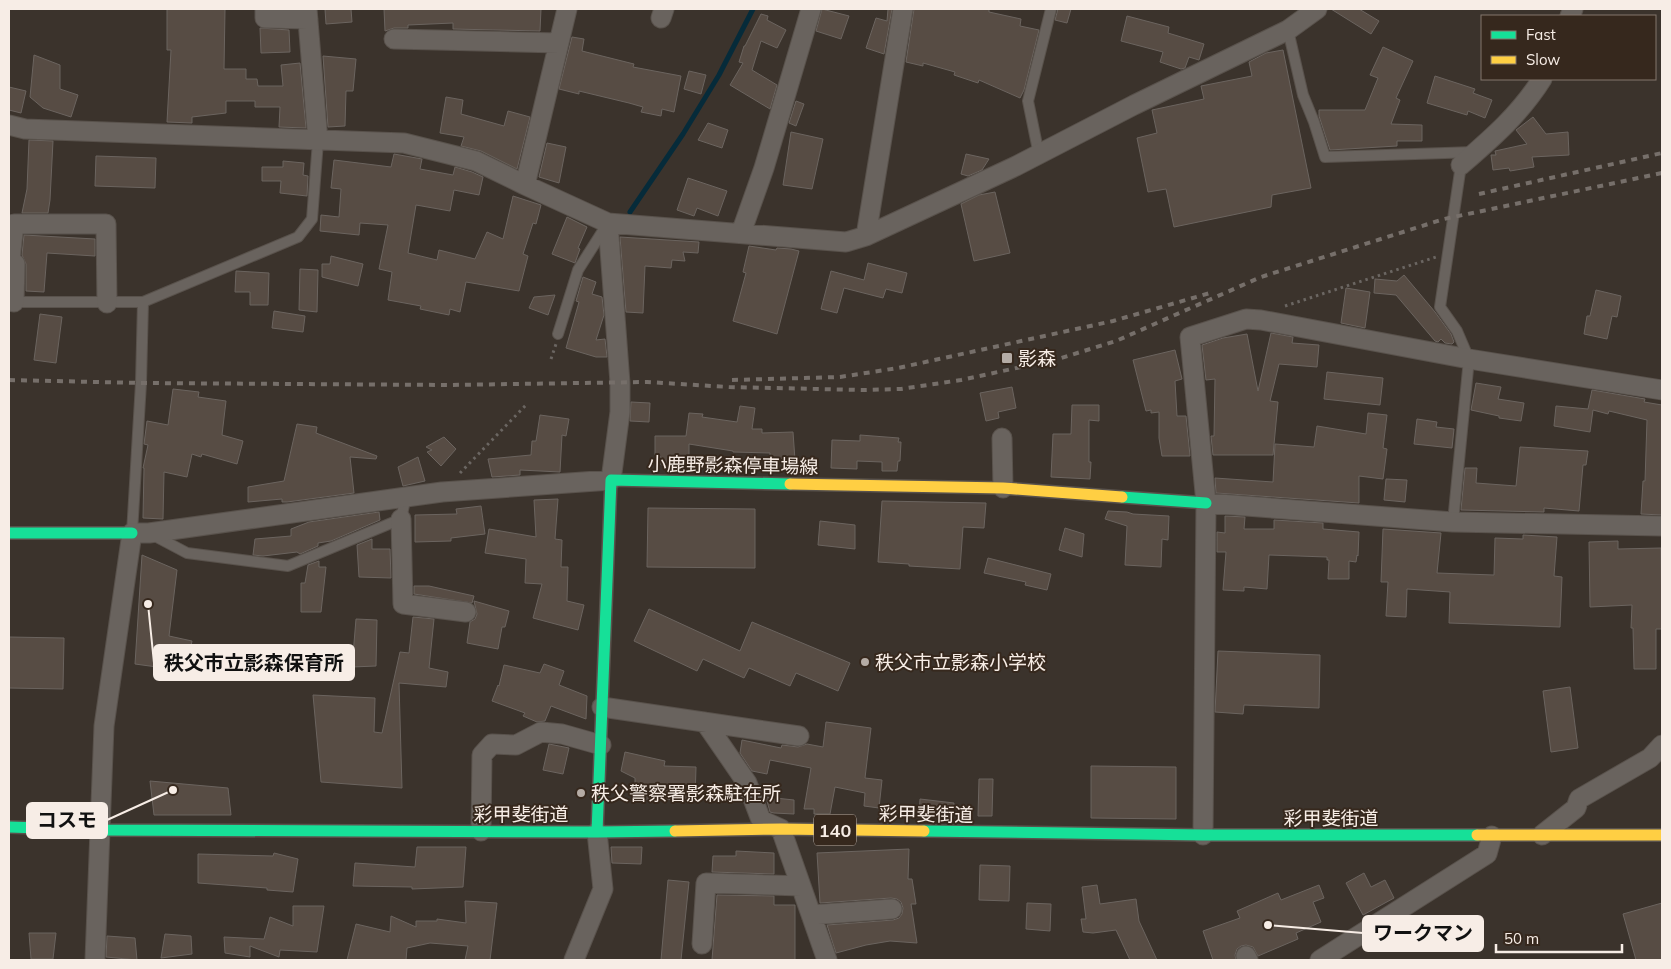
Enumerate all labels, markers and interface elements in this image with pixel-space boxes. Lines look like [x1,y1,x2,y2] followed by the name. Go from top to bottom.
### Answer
[1481,15,1656,80] legend
[1526,25,1556,44] text: Fast
[1526,50,1560,69] text: Slow
[1018,346,1056,370] place label: 影森
[1000,351,1014,365] marker: 影森
[647,452,819,478] street label: 小鹿野影森停車場線
[154,645,354,680] callout: 秩父市立影森保育所
[164,650,344,675] text: 秩父市立影森保育所
[875,650,1046,674] place label: 秩父市立影森小学校
[859,656,871,668] marker: 秩父市立影森小学校
[591,781,781,805] place label: 秩父警察署影森駐在所
[575,787,587,799] marker: 秩父警察署影森駐在所
[878,801,974,827] street label: 彩甲斐街道
[473,802,569,826] street label: 彩甲斐街道
[27,803,107,838] callout: コスモ
[1283,806,1379,830] street label: 彩甲斐街道
[37,807,97,832] text: コスモ
[814,814,856,846] road number: 140
[1363,916,1483,951] callout: ワークマン
[1373,920,1473,945] text: ワークマン
[1496,922,1622,954] scale bar
[1504,929,1539,948] text: 50 m

